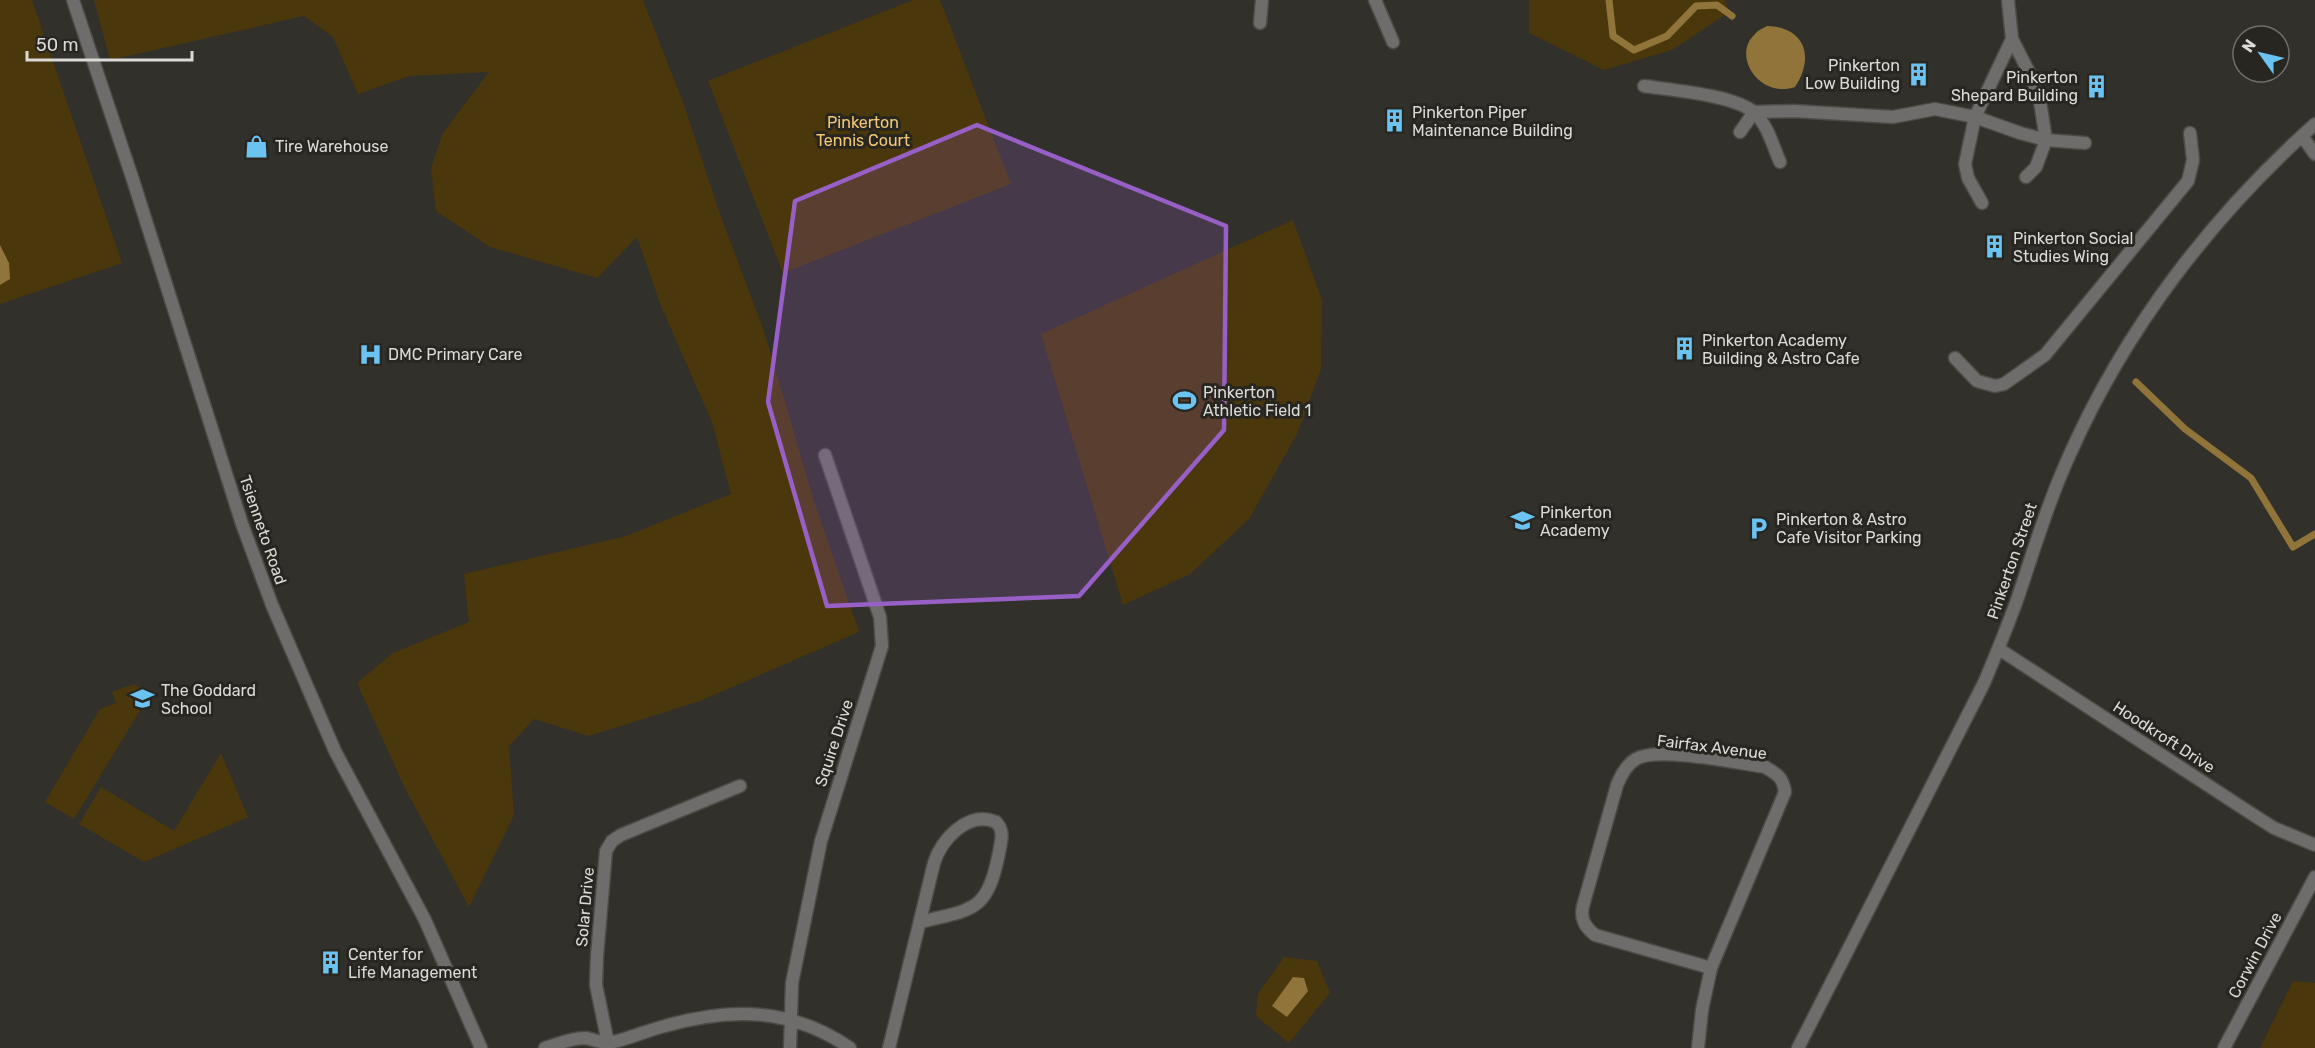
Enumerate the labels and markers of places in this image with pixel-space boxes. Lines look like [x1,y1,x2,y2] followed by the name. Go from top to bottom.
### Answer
[1805,56,1900,93] place label: Pinkerton Low Building
[1905,61,1931,87] building icon: Pinkerton Low Building
[1951,68,2078,105] place label: Pinkerton Shepard Building
[2083,73,2109,99] building icon: Pinkerton Shepard Building
[1412,103,1573,140] place label: Pinkerton Piper Maintenance Building
[1381,108,1407,134] building icon: Pinkerton Piper Maintenance Building
[244,133,270,159] shop icon: Tire Warehouse
[275,137,389,156] place label: Tire Warehouse
[2013,229,2133,266] place label: Pinkerton Social Studies Wing
[1982,234,2008,260] building icon: Pinkerton Social Studies Wing
[1702,331,1860,368] place label: Pinkerton Academy Building & Astro Cafe
[1671,336,1697,362] building icon: Pinkerton Academy Building & Astro Cafe
[357,341,383,367] hospital icon: DMC Primary Care
[388,345,522,364] place label: DMC Primary Care
[1203,383,1311,420] place label: Pinkerton Athletic Field 1
[1172,388,1198,414] sports icon: Pinkerton Athletic Field 1
[1540,503,1612,540] place label: Pinkerton Academy
[1509,508,1535,534] school or university icon: Pinkerton Academy
[1776,510,1922,547] place label: Pinkerton & Astro Cafe Visitor Parking
[1745,515,1771,541] parking icon: Pinkerton & Astro Cafe Visitor Parking
[161,681,256,718] place label: The Goddard School
[130,686,156,712] school or university icon: The Goddard School
[348,945,477,982] place label: Center for Life Management
[317,950,343,976] building icon: Center for Life Management

